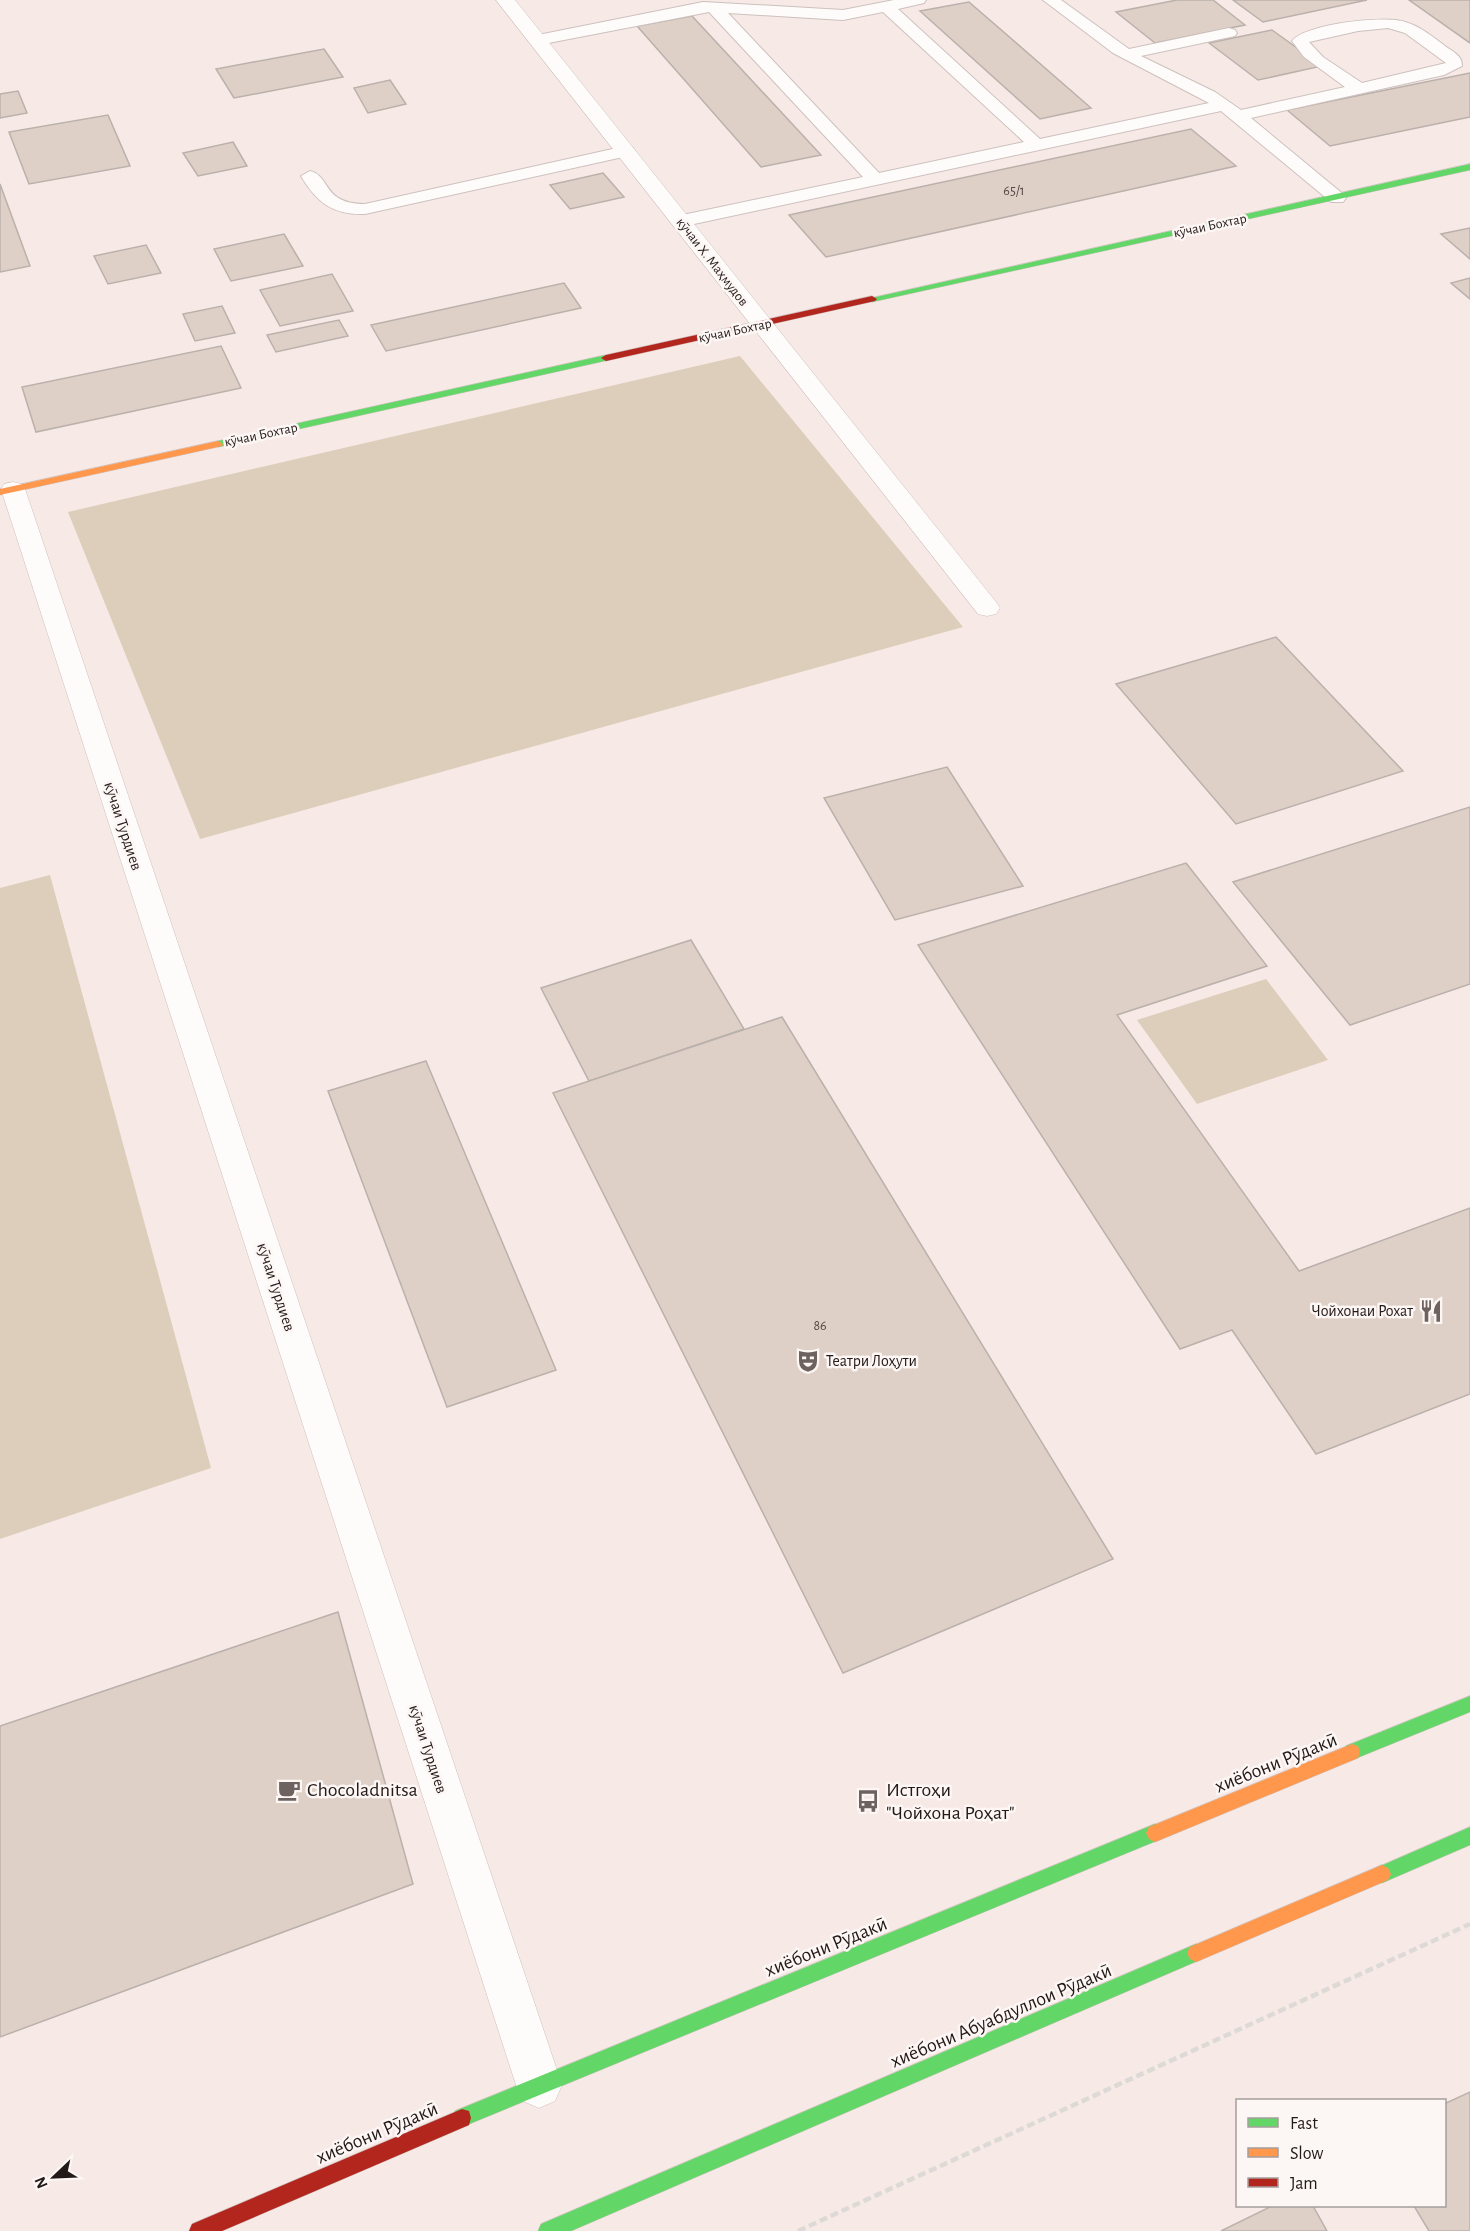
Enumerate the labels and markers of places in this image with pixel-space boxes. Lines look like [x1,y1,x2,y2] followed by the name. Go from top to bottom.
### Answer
[1418,1298,1444,1324] restaurant icon: Чойхонаи Рохат
[1312,1303,1413,1319] place label: Чойхонаи Рохат
[795,1348,821,1374] theatre icon: Театри Лоҳути
[826,1353,917,1370] place label: Театри Лоҳути
[276,1777,302,1803] cafe icon: Chocoladnitsa
[307,1780,418,1800] place label: Chocoladnitsa
[886,1780,1015,1823] place label: Истгоҳи "Чойхона Роҳат"
[855,1788,881,1814] bus stop icon: Истгоҳи "Чойхона Роҳат"

